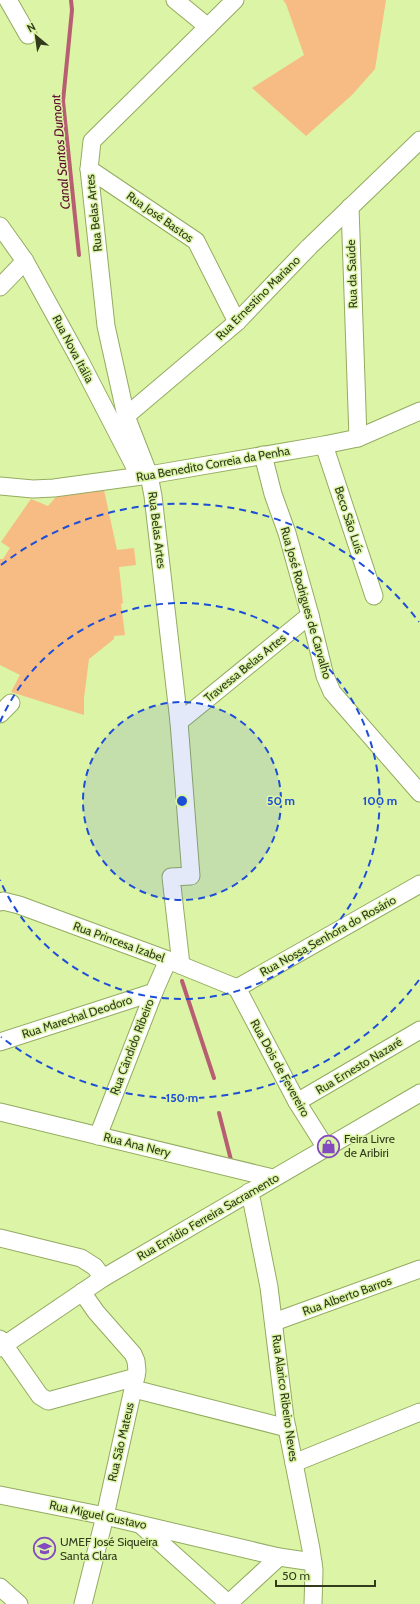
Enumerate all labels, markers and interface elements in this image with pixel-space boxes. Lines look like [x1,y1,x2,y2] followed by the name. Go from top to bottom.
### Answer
[16,16,56,56] north arrow
[24,19,38,35] text: N
[47,93,73,210] water label: Canal Santos Dumont
[82,174,105,252] street label: Rua Belas Artes
[124,188,197,245] street label: Rua José Bastos
[343,239,360,309] street label: Rua da Saúde
[212,252,303,343] street label: Rua Ernestino Mariano
[49,312,98,386] street label: Rua Nova Itália
[135,443,291,484] street label: Rua Benedito Correia da Penha
[332,484,367,555] street label: Beco São Luís
[145,490,170,569] street label: Rua Belas Artes
[278,525,336,681] street label: Rua José Rodrigues de Carvalho
[201,630,289,705] street label: Travessa Belas Artes
[267,793,295,808] text: 50 m
[363,793,397,808] text: 100 m
[175,794,189,808] centre of rings
[257,892,399,979] street label: Rua Nossa Senhora do Rosário
[71,918,167,965] street label: Rua Princesa Izabel
[20,991,134,1041] street label: Rua Marechal Deodoro
[106,996,157,1097] street label: Rua Cândido Ribeiro
[247,1016,314,1119] street label: Rua Dois de Fevereiro
[313,1034,405,1097] street label: Rua Ernesto Nazaré
[166,1090,198,1105] text: 150 m
[102,1129,172,1160] street label: Rua Ana Nery
[344,1131,395,1160] place label: Feira Livre de Aribiri
[315,1133,341,1159] shop icon: Feira Livre de Aribiri
[134,1169,282,1263] street label: Rua Emídio Ferreira Sacramento
[300,1272,393,1319] street label: Rua Alberto Barros
[269,1334,302,1462] street label: Rua Alarico Ribeiro Neves
[104,1401,137,1483] street label: Rua São Mateus
[48,1497,149,1532] street label: Rua Miguel Gustavo
[60,1534,158,1563] place label: UMEF José Siqueira Santa Clara
[31,1536,57,1562] school or university icon: UMEF José Siqueira Santa Clara
[276,1562,375,1588] scale bar
[282,1568,310,1583] text: 50 m

